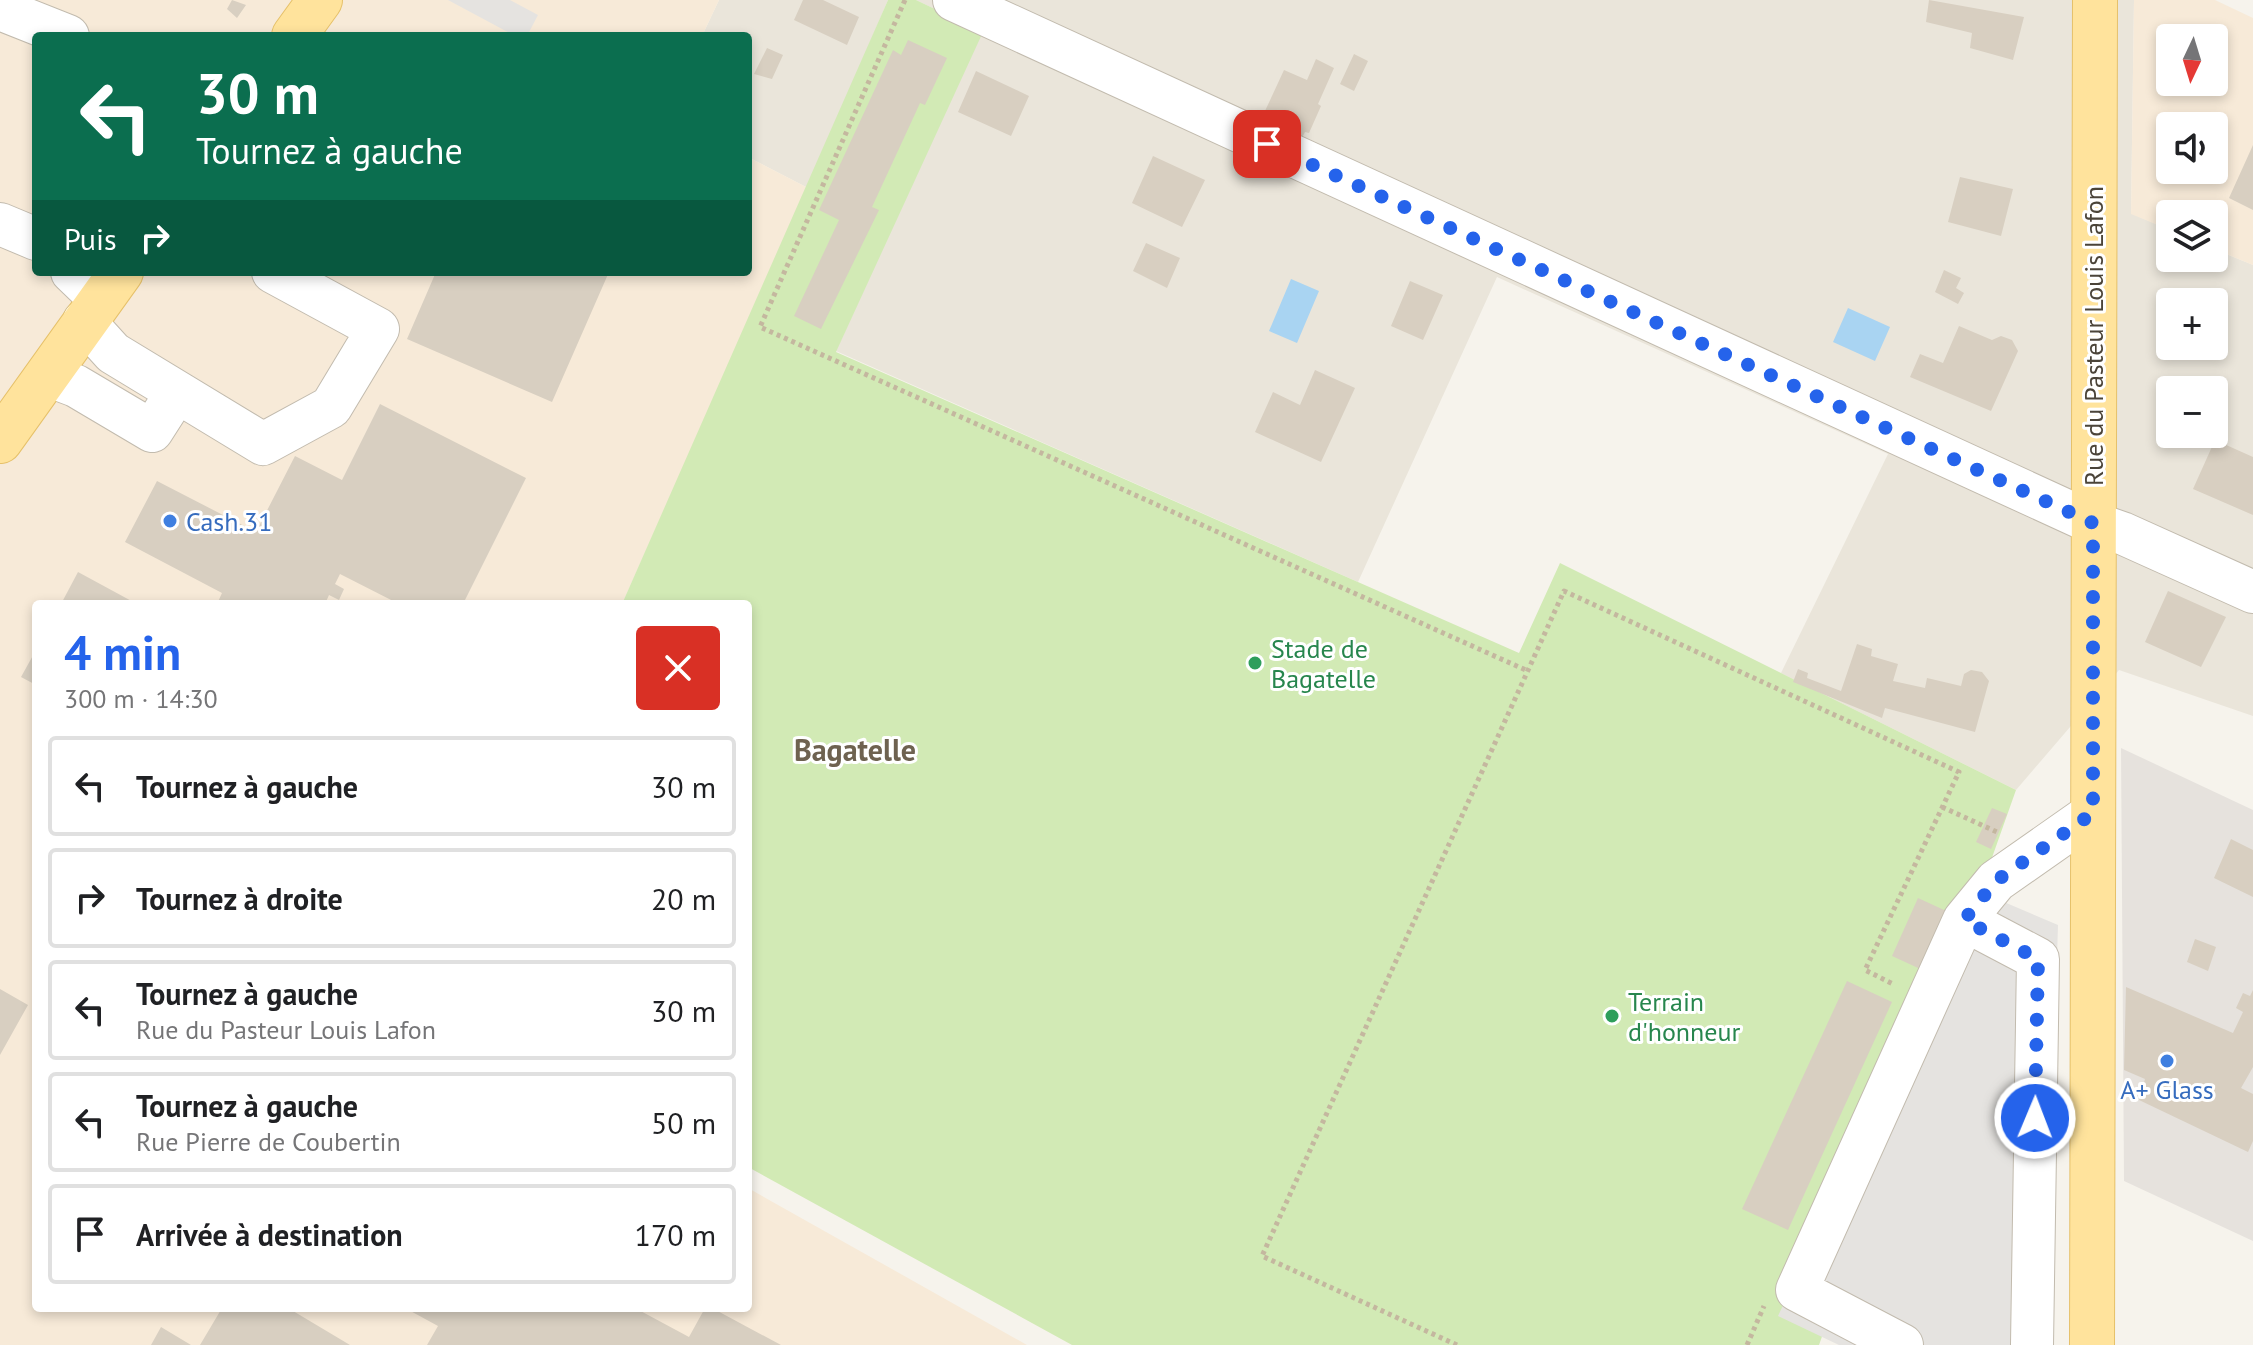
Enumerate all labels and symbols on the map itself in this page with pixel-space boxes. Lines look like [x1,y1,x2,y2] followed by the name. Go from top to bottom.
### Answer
[2156,24,2228,96] north arrow
[1233,110,1301,178] pin
[2077,186,2110,486] street label: Rue du Pasteur Louis Lafon
[186,505,272,538] place label: Cash.31
[161,512,179,530] marker: Cash.31
[1271,632,1376,695] place label: Stade de Bagatelle
[1246,654,1264,672] marker: Stade de Bagatelle
[794,730,916,769] district label: Bagatelle
[1628,985,1740,1048] place label: Terrain d'honneur
[1603,1007,1621,1025] marker: Terrain d'honneur
[2158,1052,2176,1070] marker: A+ Glass
[2120,1073,2214,1106] place label: A+ Glass
[1993,1076,2077,1160] position arrow

